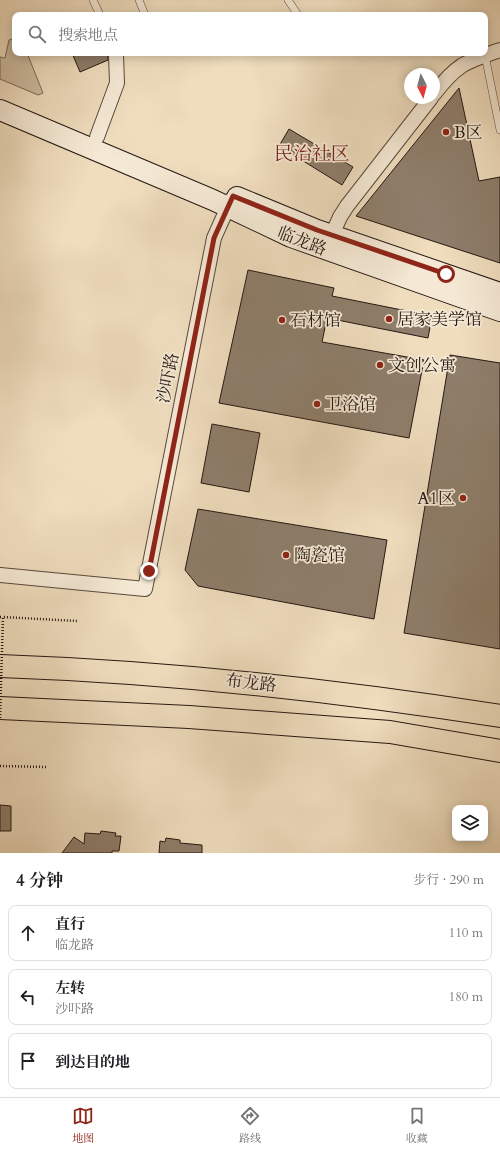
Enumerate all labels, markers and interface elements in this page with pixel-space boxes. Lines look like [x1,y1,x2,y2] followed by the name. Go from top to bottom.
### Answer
[12,12,488,56] search box
[26,23,48,45] icon: search
[58,25,118,45] text: 搜索地点
[404,68,440,104] north arrow
[454,121,483,144] place label: B区
[441,127,451,137] marker: B区
[274,141,350,167] district label: 民治社区
[274,221,330,261] street label: 临龙路
[437,265,455,283] route start
[397,308,482,331] place label: 居家美学馆
[290,309,341,332] place label: 石材馆
[384,314,394,324] marker: 居家美学馆
[277,315,287,325] marker: 石材馆
[152,351,184,405] street label: 沙吓路
[388,354,456,377] place label: 文创公寓
[375,360,385,370] marker: 文创公寓
[325,393,376,416] place label: 卫浴馆
[312,399,322,409] marker: 卫浴馆
[417,487,455,510] place label: A1区
[458,493,468,503] marker: A1区
[294,544,345,567] place label: 陶瓷馆
[281,550,291,560] marker: 陶瓷馆
[140,562,158,580] route end
[224,669,278,697] street label: 布龙路
[452,805,488,841] map controls
[452,805,488,841] button: layers
[16,869,63,892] text: 4 分钟
[413,871,484,889] text: 步行 · 290 m
[55,914,85,934] text: 直行
[17,922,39,944] icon: ahead
[449,924,483,942] text: 110 m
[55,936,94,954] text: 临龙路
[55,978,85,998] text: 左转
[17,986,39,1008] icon: left
[449,988,483,1006] text: 180 m
[55,1000,94,1018] text: 沙吓路
[17,1050,39,1072] icon: arrive
[55,1052,130,1072] text: 到达目的地
[72,1105,94,1146] tab: 地图
[239,1105,261,1146] tab: 路线
[406,1105,428,1146] tab: 收藏

